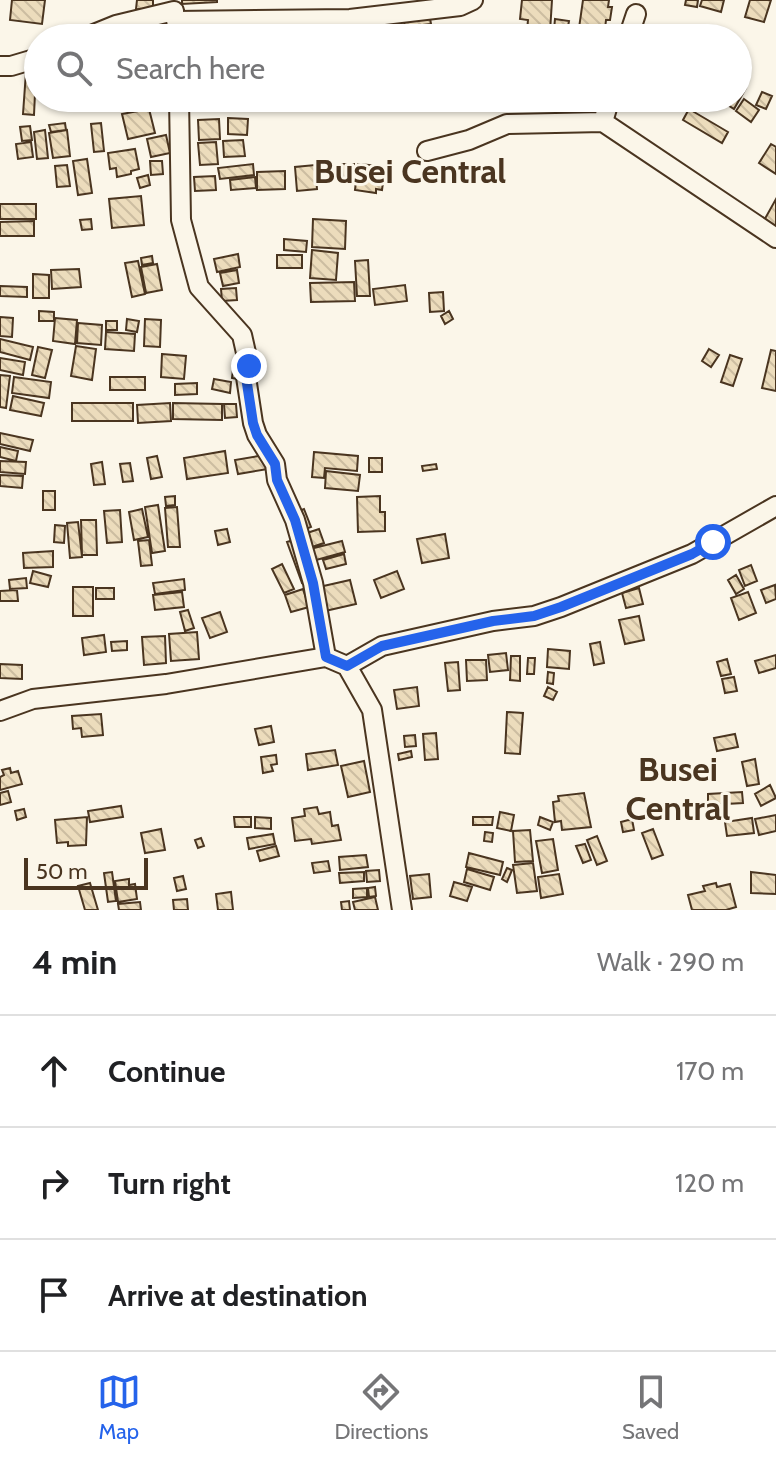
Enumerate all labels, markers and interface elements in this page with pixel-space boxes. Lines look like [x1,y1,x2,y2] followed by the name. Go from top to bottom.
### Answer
[24,24,752,112] search box
[52,46,96,90] icon: search
[116,50,265,87] text: Search here
[314,150,506,192] district label: Busei Central
[231,348,267,384] route end
[695,524,731,560] route start
[625,748,731,829] district label: Busei Central
[24,854,148,890] scale bar
[36,858,88,885] text: 50 m
[32,941,117,983] text: 4 min
[597,946,744,978] text: Walk · 290 m
[32,1049,76,1093] icon: ahead
[108,1053,225,1090] text: Continue
[676,1055,744,1087] text: 170 m
[32,1161,76,1205] icon: right
[108,1165,231,1202] text: Turn right
[675,1167,744,1199] text: 120 m
[32,1273,76,1317] icon: arrive
[108,1277,368,1314] text: Arrive at destination
[97,1370,141,1445] tab: Map
[334,1370,428,1445] tab: Directions
[622,1370,679,1445] tab: Saved

